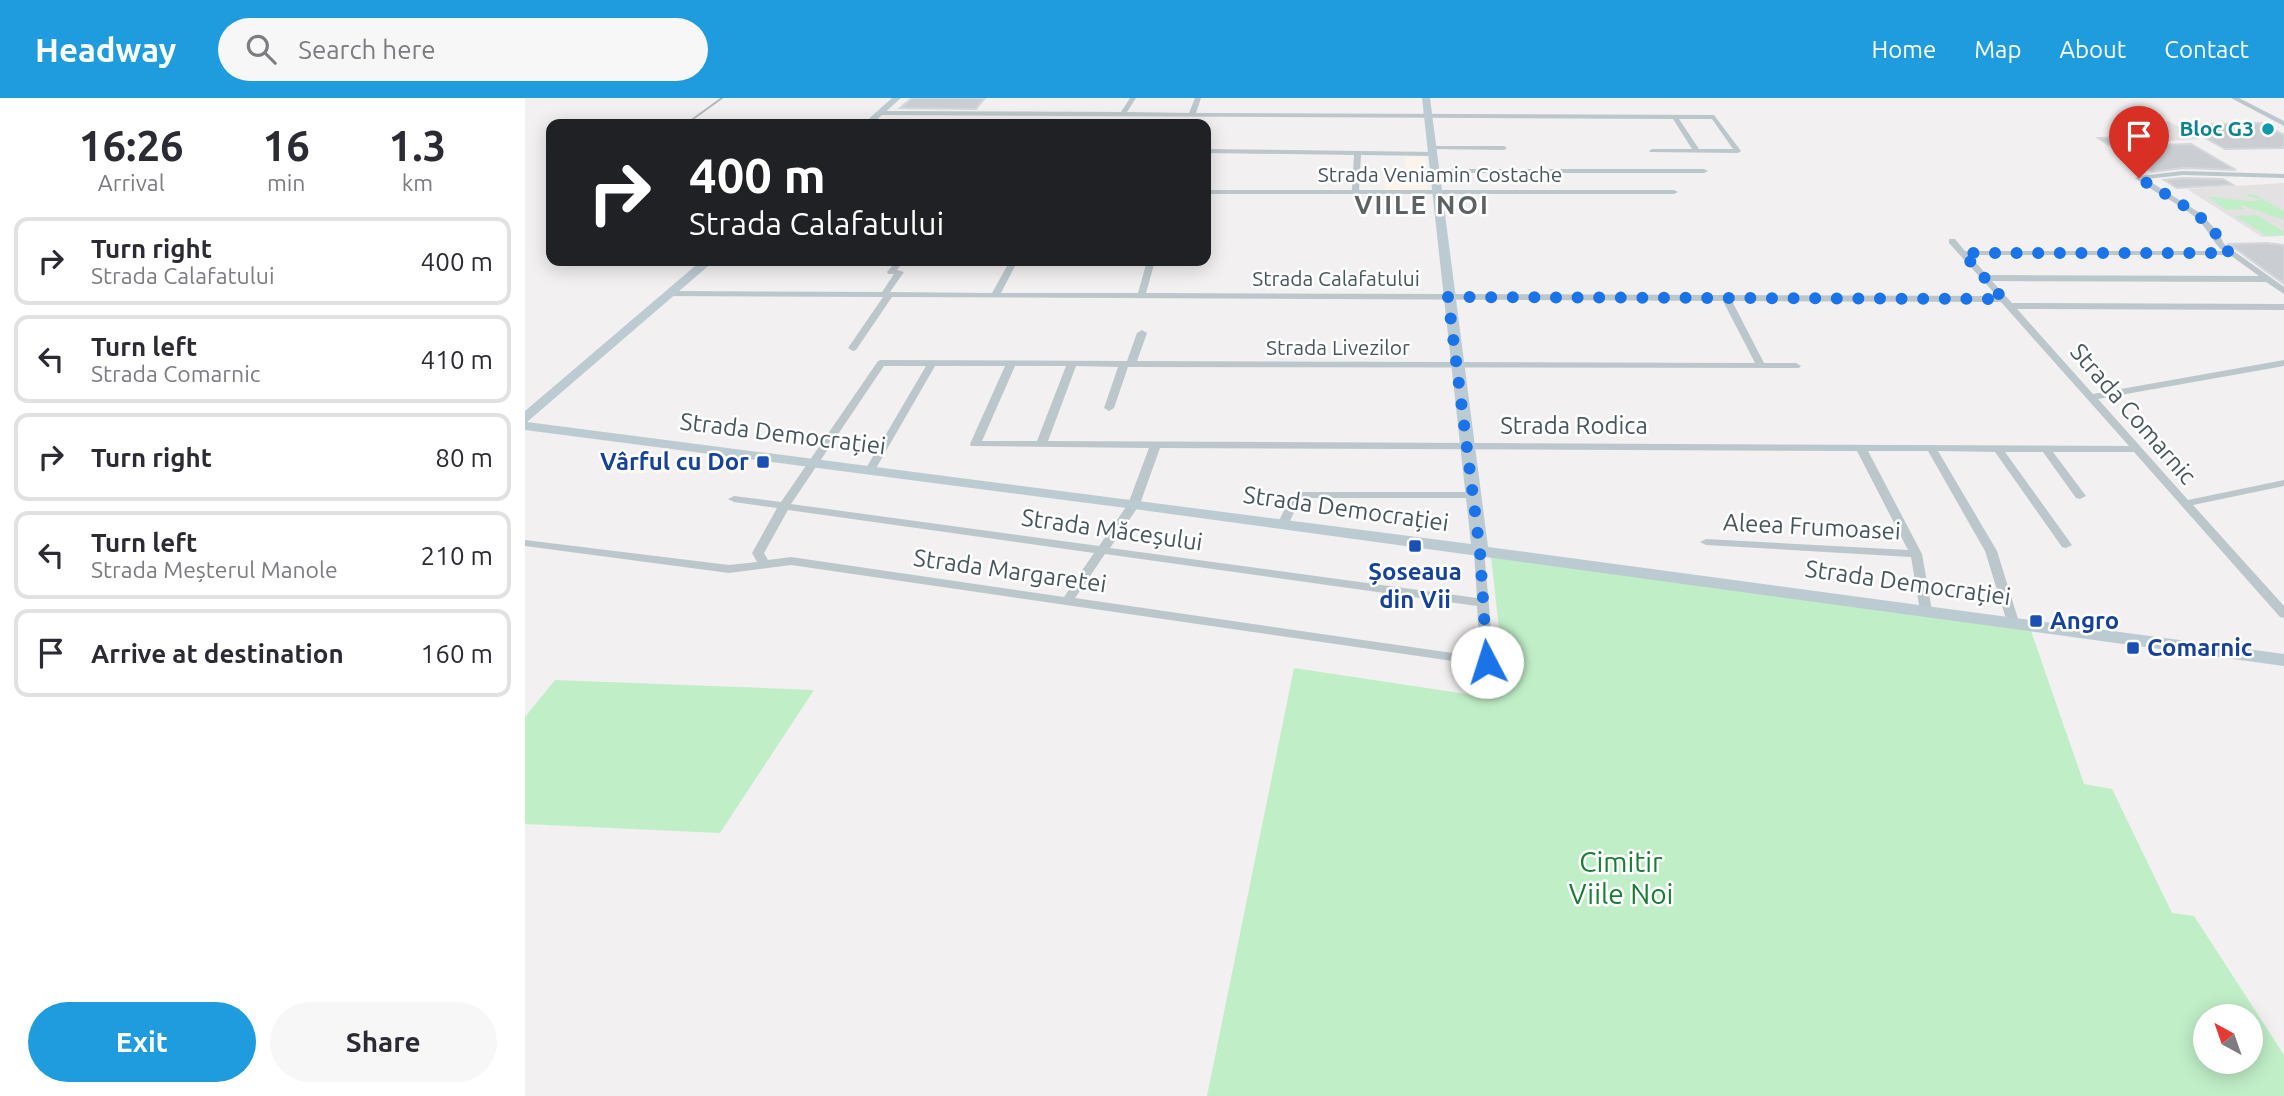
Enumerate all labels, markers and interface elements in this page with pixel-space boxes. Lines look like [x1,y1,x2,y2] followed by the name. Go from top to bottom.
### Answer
[218,18,708,81] search box
[242,30,280,68] icon: search
[35,31,176,68] text: Headway
[298,35,436,64] text: Search here
[1871,36,1936,63] text: Home
[1974,36,2021,63] text: Map
[2059,36,2126,63] text: About
[2164,36,2249,63] text: Contact
[2109,106,2169,178] pin
[2179,116,2254,140] place label: Bloc G3
[2120,117,2158,155] icon: arrive
[2260,121,2276,137] marker: Bloc G3
[79,122,184,169] text: 16:26
[262,122,310,169] text: 16
[389,122,446,169] text: 1.3
[574,147,665,238] icon: right
[689,147,826,202] text: 400 m
[1318,162,1562,186] street label: Strada Veniamin Costache
[98,170,165,195] text: Arrival
[267,170,305,195] text: min
[402,170,433,195] text: km
[1354,190,1490,219] district label: VIILE NOI
[689,205,944,241] text: Strada Calafatului
[91,234,212,263] text: Turn right
[32,242,70,280] icon: right
[421,247,493,276] text: 400 m
[91,263,274,288] text: Strada Calafatului
[1252,266,1420,290] street label: Strada Calafatului
[91,332,197,361] text: Turn left
[1266,335,1410,359] street label: Strada Livezilor
[2065,338,2202,489] street label: Strada Comarnic
[32,340,70,378] icon: left
[421,345,493,374] text: 410 m
[91,361,261,386] text: Strada Comarnic
[679,407,888,460] street label: Strada Democrației
[1500,412,1648,439] street label: Strada Rodica
[32,438,70,476] icon: right
[91,443,212,472] text: Turn right
[435,443,493,472] text: 80 m
[600,448,749,475] place label: Vârful cu Dor
[755,454,771,470] marker: Vârful cu Dor
[1242,481,1451,536] street label: Strada Democrației
[1020,503,1204,556] street label: Strada Măceșului
[1723,508,1902,545] street label: Aleea Frumoasei
[91,528,197,557] text: Turn left
[32,536,70,574] icon: left
[1407,538,1423,554] marker: Șoseaua din Vii
[421,541,493,570] text: 210 m
[912,544,1108,597] street label: Strada Margaretei
[1804,555,2013,610] street label: Strada Democrației
[91,557,338,582] text: Strada Meșterul Manole
[1368,558,1462,613] place label: Șoseaua din Vii
[2050,607,2119,634] place label: Angro
[2028,613,2044,629] marker: Angro
[1450,625,1524,699] position arrow
[32,634,70,672] icon: arrive
[2147,634,2253,661] place label: Comarnic
[91,639,344,668] text: Arrive at destination
[421,639,493,668] text: 160 m
[2125,640,2141,656] marker: Comarnic
[1569,846,1673,909] park label: Cimitir Viile Noi
[28,1002,256,1082] button: Exit
[270,1002,497,1082] button: Share
[2193,1004,2263,1074] north arrow
[2193,1004,2263,1074] map controls

